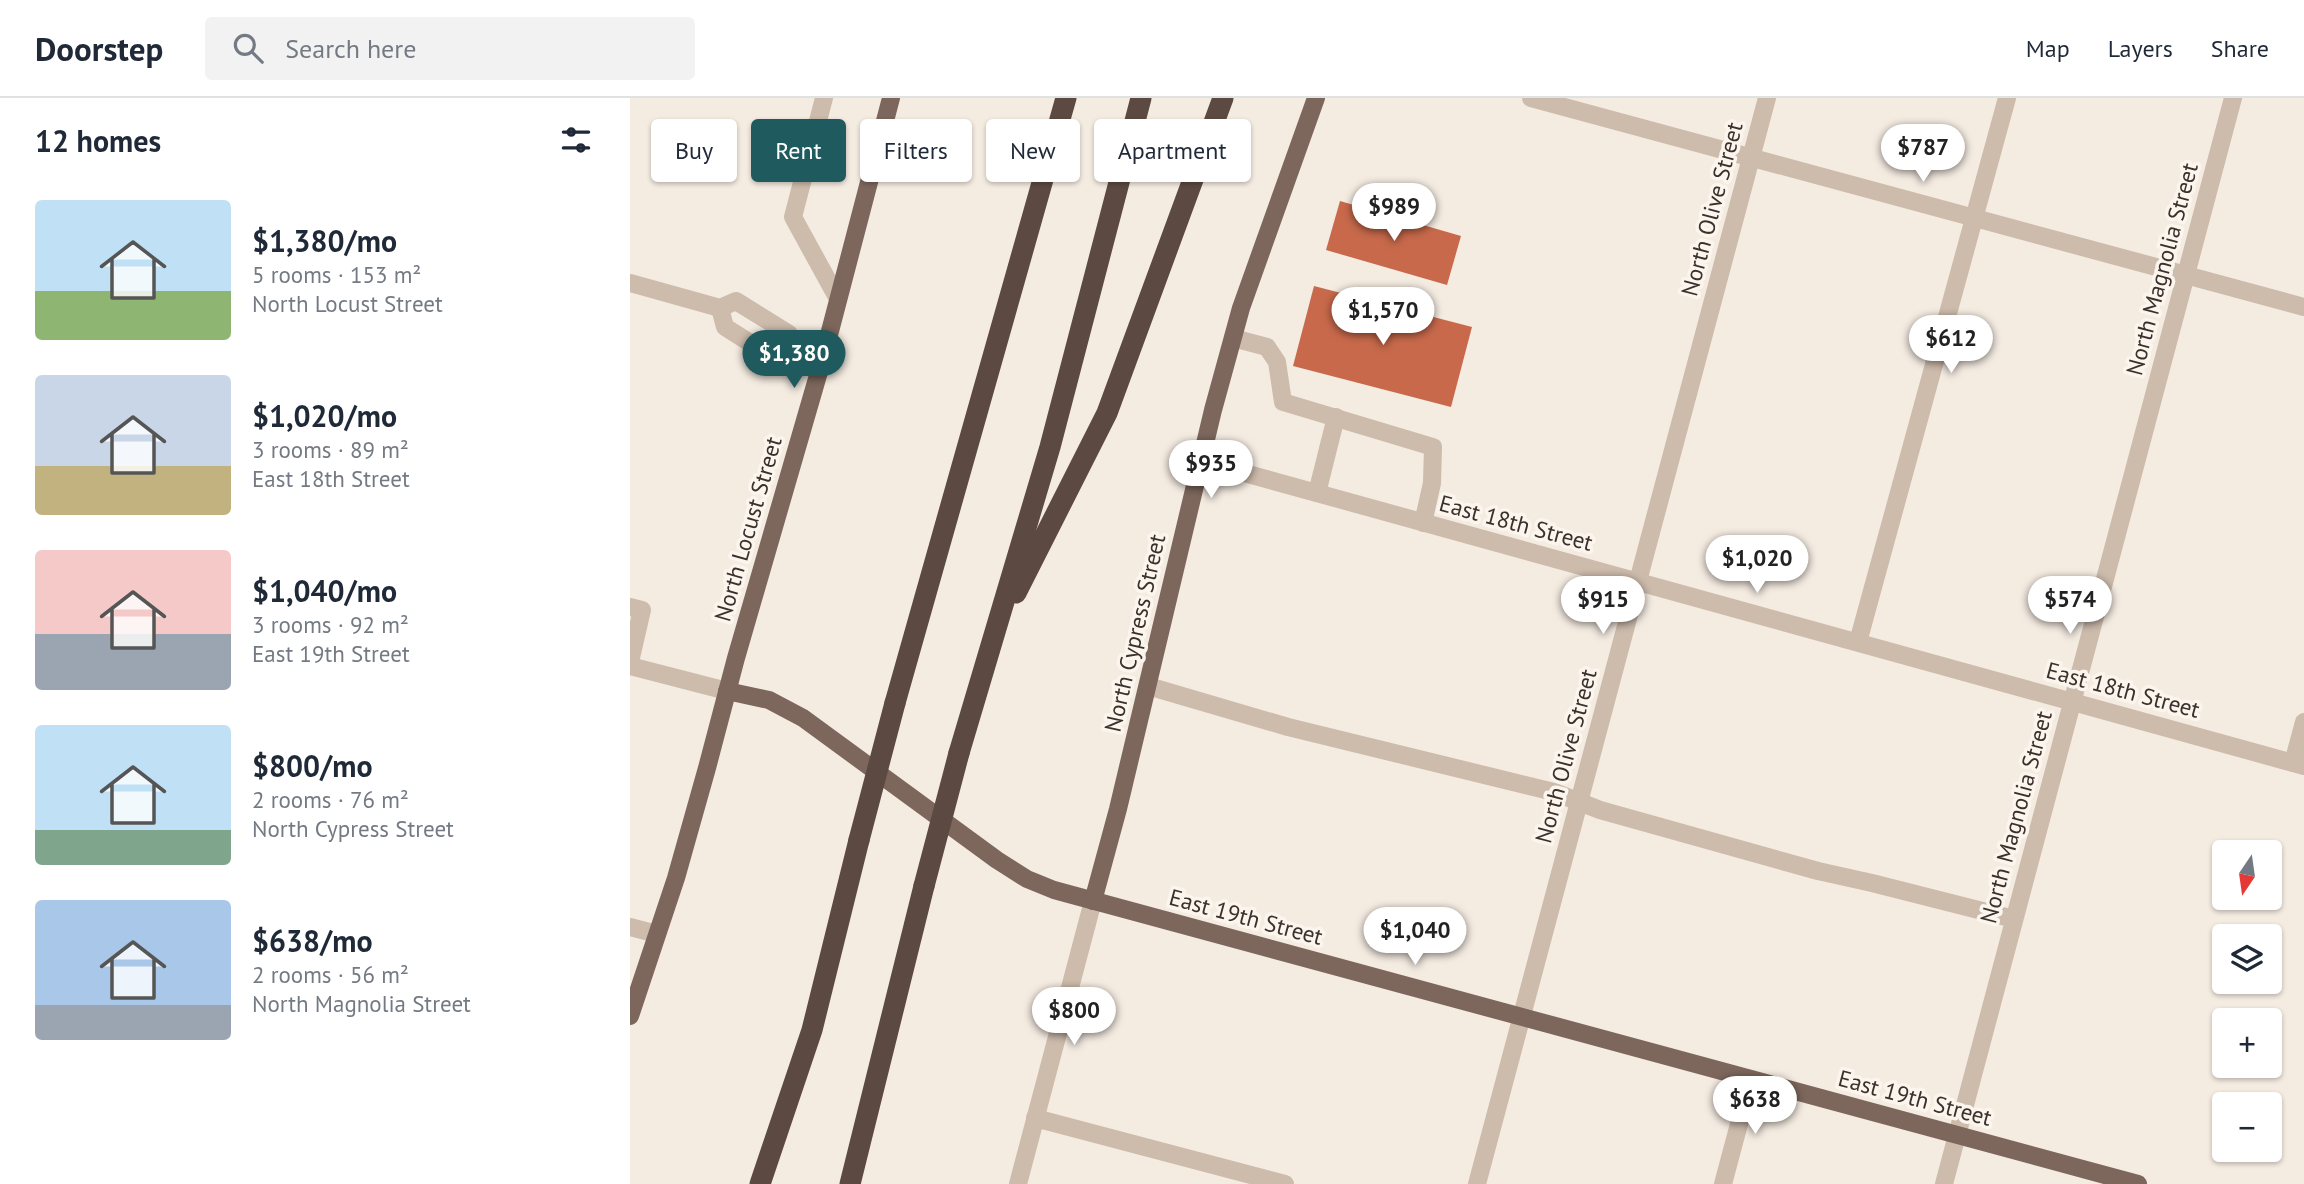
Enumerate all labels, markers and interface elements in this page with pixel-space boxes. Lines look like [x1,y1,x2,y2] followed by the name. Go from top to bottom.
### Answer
[205,17,695,80] search box
[35,27,163,70] text: Doorstep
[229,29,267,67] icon: search
[285,32,416,65] text: Search here
[2026,33,2070,64] text: Map
[2108,33,2173,64] text: Layers
[2211,33,2269,64] text: Share
[651,119,737,182] chip: Buy
[751,119,846,182] chip: Rent
[860,119,972,182] chip: Filters
[986,119,1080,182] chip: New
[1094,119,1251,182] chip: Apartment
[1674,119,1749,299] street label: North Olive Street
[35,121,161,160] text: 12 homes
[557,121,595,159] icon: filters
[1882,125,1964,184] pin: $787
[1897,132,1949,161] text: $787
[2119,159,2204,378] street label: North Magnolia Street
[1353,184,1435,243] pin: $989
[1368,191,1420,220] text: $989
[252,221,397,260] text: $1,380/mo
[91,228,175,312] icon: home
[252,260,421,289] text: 5 rooms · 153 m²
[1326,288,1440,347] pin: $1,570
[252,289,443,318] text: North Locust Street
[1347,295,1419,324] text: $1,570
[1910,316,1992,375] pin: $612
[1925,323,1977,352] text: $612
[737,330,851,390] pin: $1,380
[758,338,830,367] text: $1,380
[252,396,397,435] text: $1,020/mo
[91,403,175,487] icon: home
[707,433,788,625] street label: North Locust Street
[252,435,409,464] text: 3 rooms · 89 m²
[1170,440,1252,500] pin: $935
[1185,448,1237,477] text: $935
[252,464,410,493] text: East 18th Street
[1436,488,1596,557] street label: East 18th Street
[1098,531,1171,735] street label: North Cypress Street
[1700,536,1814,595] pin: $1,020
[1721,543,1793,572] text: $1,020
[252,571,397,610] text: $1,040/mo
[1562,576,1644,636] pin: $915
[2029,576,2111,636] pin: $574
[91,578,175,662] icon: home
[1577,584,1629,613] text: $915
[2044,584,2096,613] text: $574
[252,610,409,639] text: 3 rooms · 92 m²
[252,639,410,668] text: East 19th Street
[2043,655,2203,724] street label: East 18th Street
[1528,666,1603,846] street label: North Olive Street
[1973,707,2058,926] street label: North Magnolia Street
[252,746,373,785] text: $800/mo
[91,753,175,837] icon: home
[252,785,409,814] text: 2 rooms · 76 m²
[252,814,454,843] text: North Cypress Street
[2212,840,2282,910] north arrow
[2212,840,2282,1162] map controls
[1166,882,1326,951] street label: East 19th Street
[1358,908,1472,967] pin: $1,040
[1379,915,1451,944] text: $1,040
[252,921,373,960] text: $638/mo
[2212,924,2282,994] button: layers
[91,928,175,1012] icon: home
[252,960,409,989] text: 2 rooms · 56 m²
[1033,988,1115,1047] pin: $800
[252,989,471,1018] text: North Magnolia Street
[1048,995,1100,1024] text: $800
[2212,1008,2282,1078] button: +
[1835,1063,1995,1132] street label: East 19th Street
[1714,1076,1796,1136] pin: $638
[1729,1084,1781,1113] text: $638
[2212,1092,2282,1162] button: −

